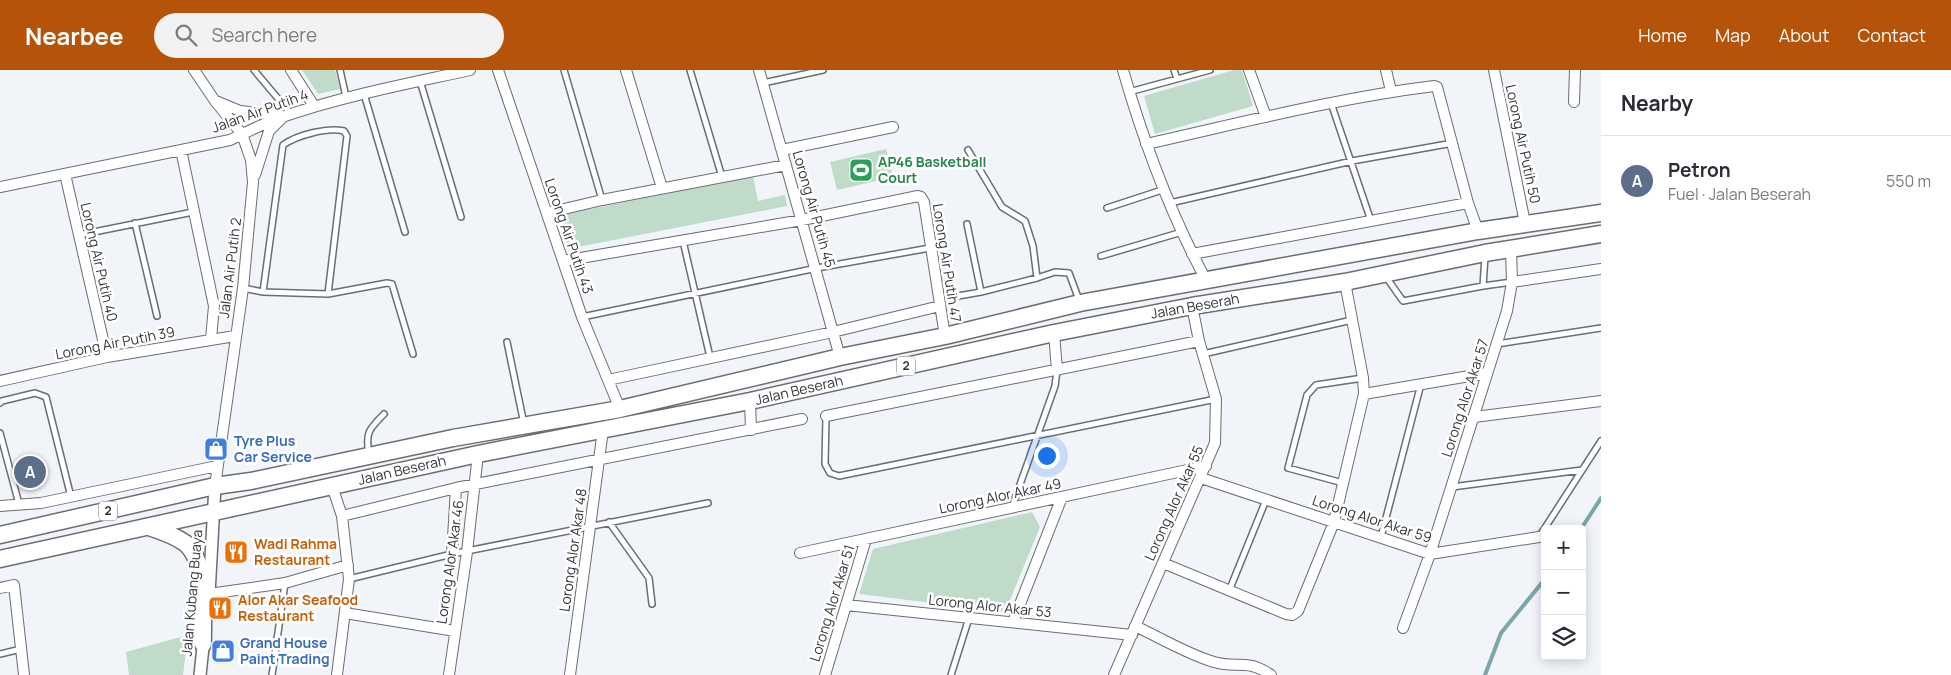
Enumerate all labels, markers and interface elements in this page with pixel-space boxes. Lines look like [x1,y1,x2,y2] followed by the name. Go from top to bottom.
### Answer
[154,13,504,58] search box
[25,19,124,52] text: Nearbee
[172,21,200,49] icon: search
[212,22,317,48] text: Search here
[1638,23,1687,47] text: Home
[1715,23,1751,47] text: Map
[1779,23,1829,47] text: About
[1857,23,1926,47] text: Contact
[1502,83,1545,205] street label: Lorong Air Putih 50
[209,84,311,137] street label: Jalan Air Putih 4
[1621,89,1693,117] text: Nearby
[789,148,840,270] street label: Lorong Air Putih 45
[878,152,987,187] place label: AP46 Basketball Court
[848,157,874,183] sports icon: AP46 Basketball Court
[1668,157,1731,183] text: Petron
[1632,170,1642,192] text: A
[1886,170,1931,192] text: 550 m
[541,176,598,296] street label: Lorong Air Putih 43
[1668,183,1811,205] text: Fuel · Jalan Beserah
[77,201,122,323] street label: Lorong Air Putih 40
[929,202,966,324] street label: Lorong Air Putih 47
[214,217,245,319] street label: Jalan Air Putih 2
[1149,288,1241,323] street label: Jalan Beserah
[54,322,176,363] street label: Lorong Air Putih 39
[1437,336,1493,459] street label: Lorong Alor Akar 57
[897,356,915,376] road number: 2
[753,370,845,409] street label: Jalan Beserah
[234,431,312,466] place label: Tyre Plus Car Service
[203,436,229,462] shop icon: Tyre Plus Car Service
[1140,442,1207,563] street label: Lorong Alor Akar 55
[1034,443,1060,469] your location
[356,450,448,489] street label: Jalan Beserah
[14,453,46,491] pin: A
[937,473,1063,518] street label: Lorong Alor Akar 49
[554,487,591,613] street label: Lorong Alor Akar 48
[1310,490,1434,547] street label: Lorong Alor Akar 59
[431,499,468,625] street label: Lorong Alor Akar 46
[99,502,117,521] road number: 2
[1541,525,1586,660] map controls
[1541,525,1586,570] button: +
[176,529,207,657] street label: Jalan Kubang Buaya
[254,534,337,569] place label: Wadi Rahma Restaurant
[223,539,249,565] restaurant icon: Wadi Rahma Restaurant
[805,542,858,664] street label: Lorong Alor Akar 51
[1541,570,1586,615] button: −
[238,590,358,625] place label: Alor Akar Seafood Restaurant
[928,590,1052,621] street label: Lorong Alor Akar 53
[207,595,233,621] restaurant icon: Alor Akar Seafood Restaurant
[1541,615,1586,660] button: layers
[240,633,330,668] place label: Grand House Paint Trading
[210,638,236,664] shop icon: Grand House Paint Trading

